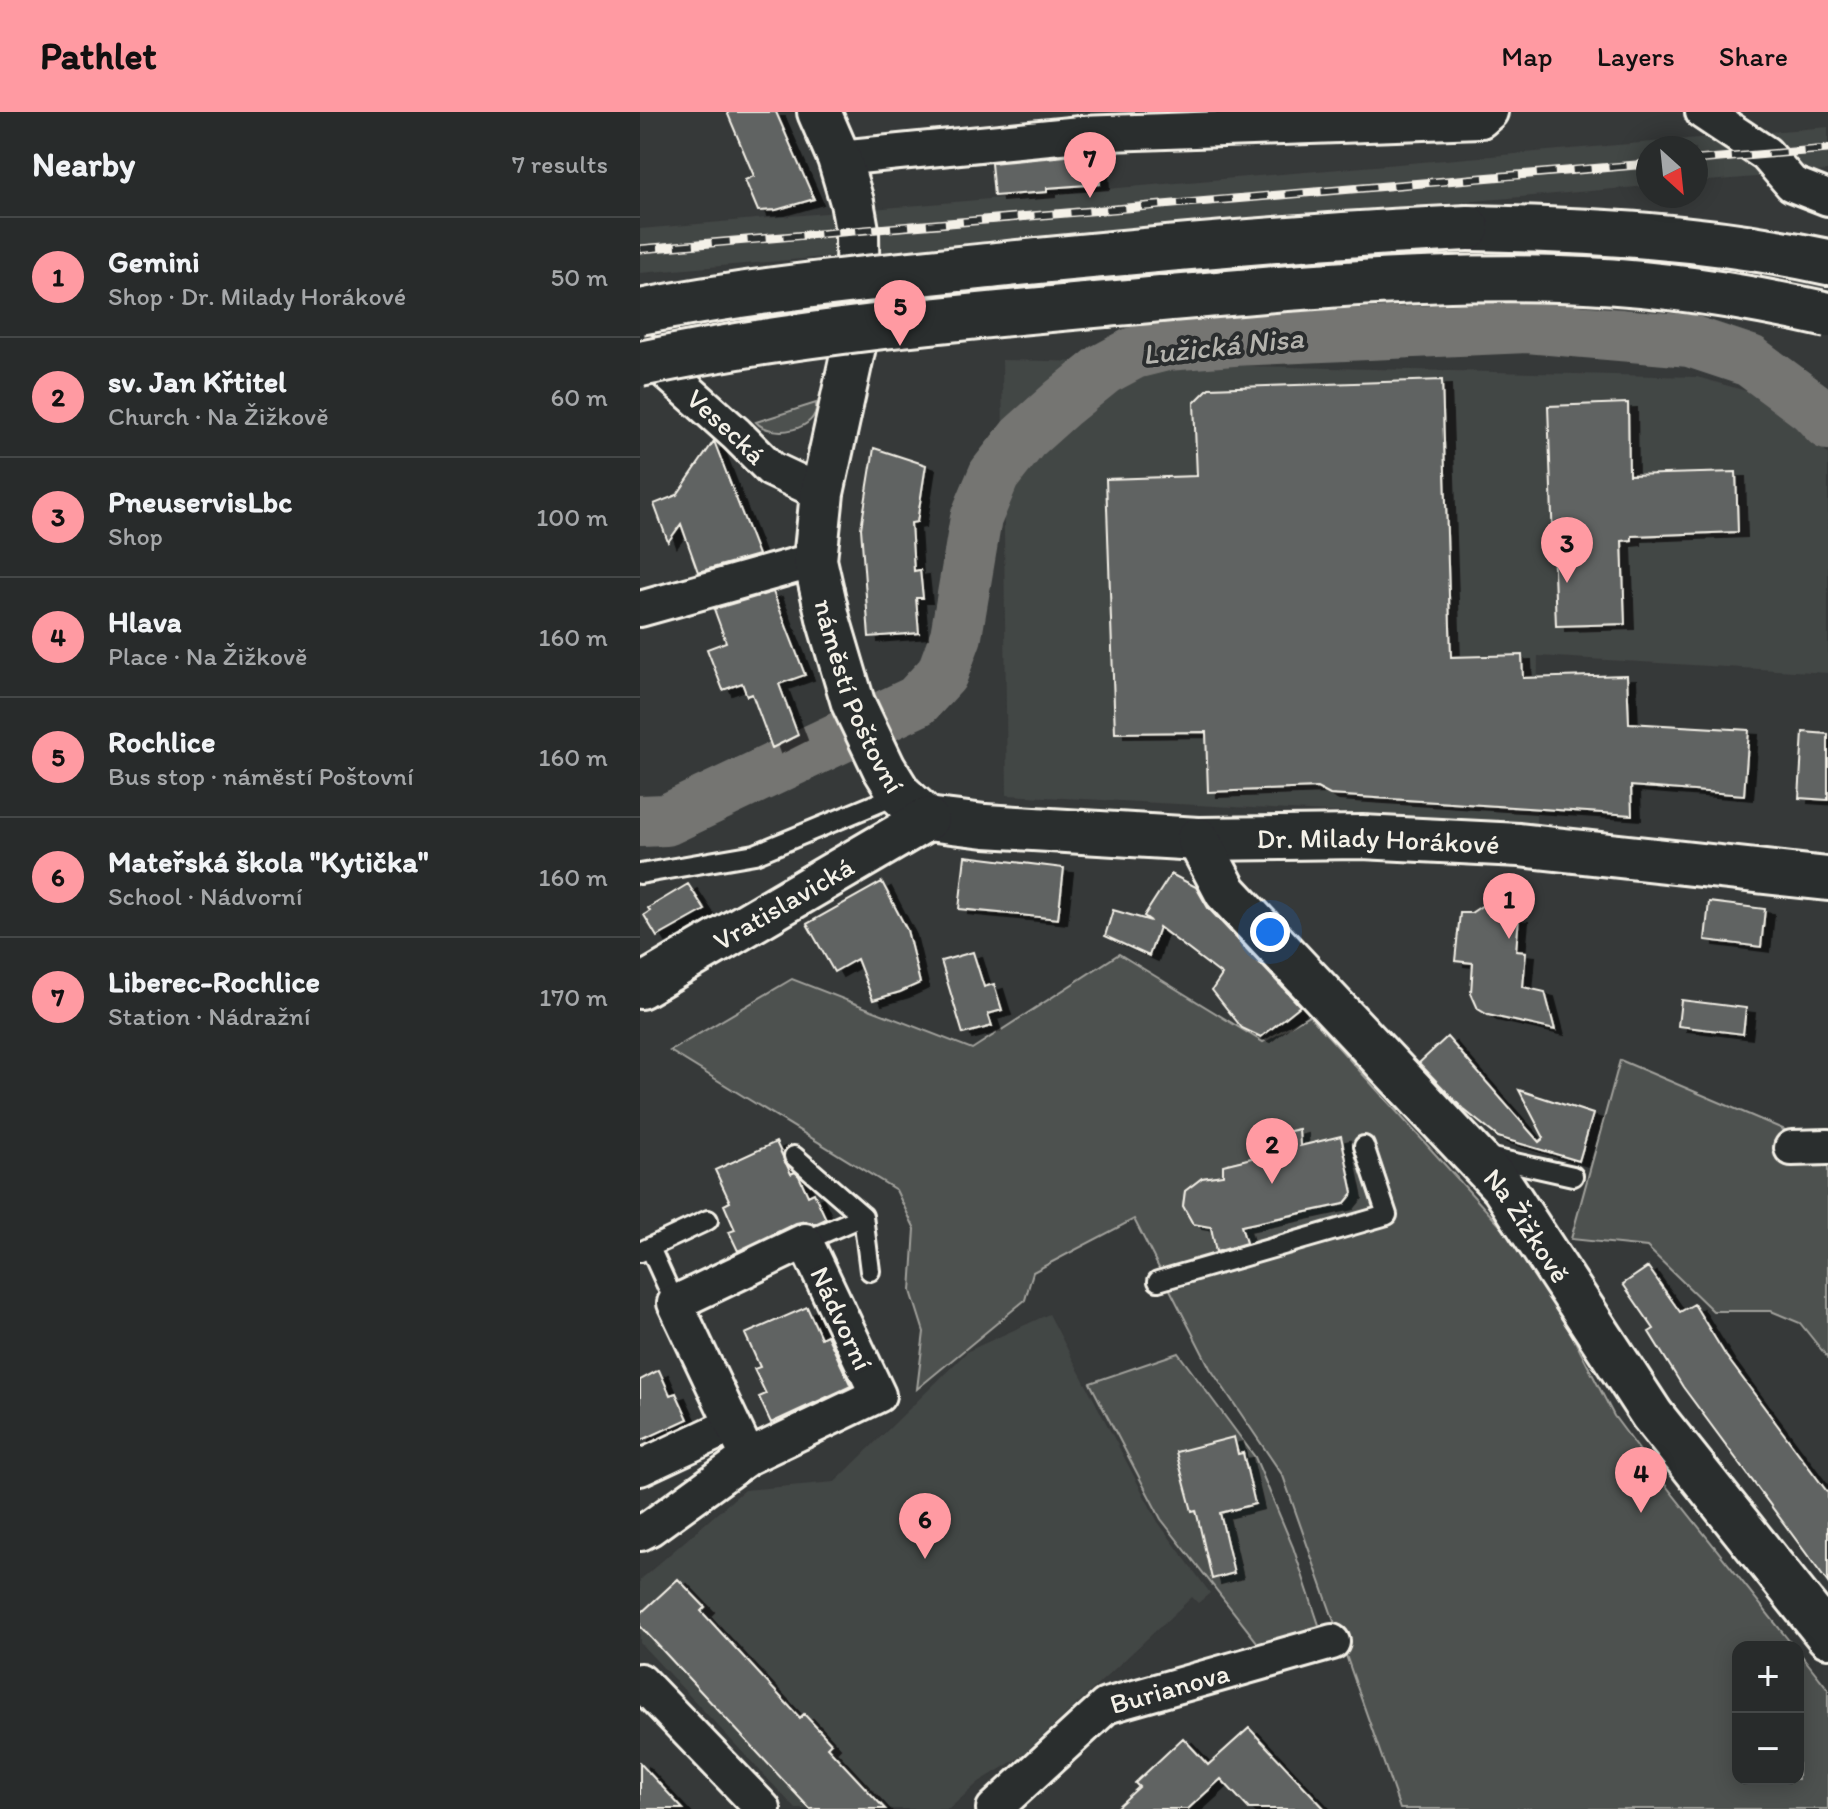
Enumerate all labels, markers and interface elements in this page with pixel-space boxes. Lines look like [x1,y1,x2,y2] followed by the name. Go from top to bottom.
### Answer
[40,33,157,79] text: Pathlet
[1501,39,1553,73] text: Map
[1597,39,1675,73] text: Layers
[1719,39,1788,73] text: Share
[1064,132,1116,198] pin: 7
[1636,136,1708,208] north arrow
[32,144,135,185] text: Nearby
[512,148,608,180] text: 7 results
[108,243,200,280] text: Gemini
[52,261,64,293] text: 1
[551,261,608,293] text: 50 m
[108,280,406,312] text: Shop · Dr. Milady Horákové
[874,280,926,346] pin: 5
[1141,319,1306,372] water label: Lužická Nisa
[108,363,287,400] text: sv. Jan Křtitel
[51,381,65,413] text: 2
[551,381,608,413] text: 60 m
[680,381,774,472] street label: Vesecká
[108,400,329,432] text: Church · Na Žižkově
[108,483,292,520] text: PneuservisLbc
[51,501,65,533] text: 3
[536,501,608,533] text: 100 m
[1541,517,1593,583] pin: 3
[108,520,163,552] text: Shop
[807,596,912,799] street label: náměstí Poštovní
[108,603,182,640] text: Hlava
[50,621,66,653] text: 4
[538,621,608,653] text: 160 m
[108,640,307,672] text: Place · Na Žižkově
[108,723,215,760] text: Rochlice
[51,741,65,773] text: 5
[538,741,608,773] text: 160 m
[108,760,414,792] text: Bus stop · náměstí Poštovní
[1256,820,1500,861] street label: Dr. Milady Horákové
[108,843,429,880] text: Mateřská škola "Kytička"
[707,849,860,958] street label: Vratislavická
[51,861,65,893] text: 6
[538,861,608,893] text: 160 m
[1483,873,1535,939] pin: 1
[108,880,302,912] text: School · Nádvorní
[1250,912,1290,952] your location
[108,963,320,1000] text: Liberec-Rochlice
[52,981,64,1013] text: 7
[539,981,608,1013] text: 170 m
[108,1000,310,1032] text: Station · Nádražní
[1246,1118,1298,1184] pin: 2
[1477,1161,1578,1289] street label: Na Žižkově
[803,1261,881,1375] street label: Nádvorní
[1615,1447,1667,1513] pin: 4
[899,1493,951,1559] pin: 6
[1732,1641,1804,1785] map controls
[1732,1641,1804,1713] button: +
[1106,1655,1233,1721] street label: Burianova
[1732,1713,1804,1785] button: −

